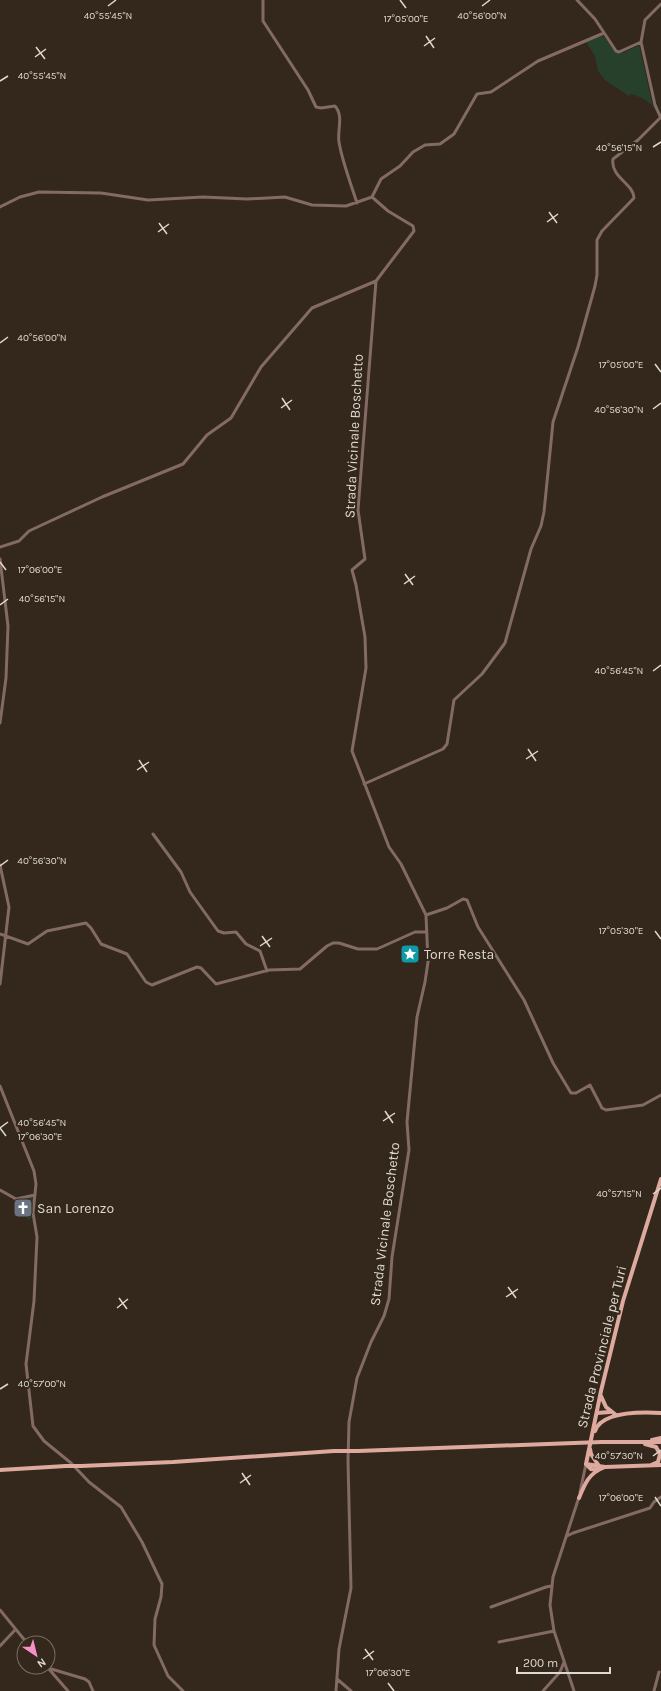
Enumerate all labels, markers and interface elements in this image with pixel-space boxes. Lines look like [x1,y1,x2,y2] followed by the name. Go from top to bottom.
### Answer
[84,10,132,22] text: 40°55'45"N
[457,10,507,22] text: 40°56'00"N
[384,13,428,25] text: 17°05'00"E
[18,70,66,82] text: 40°55'45"N
[596,142,642,154] text: 40°56'15"N
[17,332,67,344] text: 40°56'00"N
[341,353,367,519] street label: Strada Vicinale Boschetto
[599,359,643,371] text: 17°05'00"E
[594,404,644,416] text: 40°56'30"N
[18,564,62,576] text: 17°06'00"E
[19,593,65,605] text: 40°56'15"N
[595,665,643,677] text: 40°56'45"N
[17,855,67,867] text: 40°56'30"N
[599,925,643,937] text: 17°05'30"E
[399,943,421,965] place icon: Torre Resta
[424,946,494,963] place label: Torre Resta
[18,1117,66,1129] text: 40°56'45"N
[18,1131,62,1143] text: 17°06'30"E
[367,1141,403,1307] street label: Strada Vicinale Boschetto
[596,1188,642,1200] text: 40°57'15"N
[12,1197,34,1219] church icon: San Lorenzo
[37,1200,114,1217] place label: San Lorenzo
[574,1264,630,1430] street label: Strada Provinciale per Turi
[18,1378,66,1390] text: 40°57'00"N
[595,1450,643,1462] text: 40°57'30"N
[599,1492,643,1504] text: 17°06'00"E
[16,1635,56,1675] north arrow
[517,1649,610,1675] scale bar
[34,1655,48,1670] text: N
[523,1656,558,1670] text: 200 m
[366,1667,410,1679] text: 17°06'30"E

